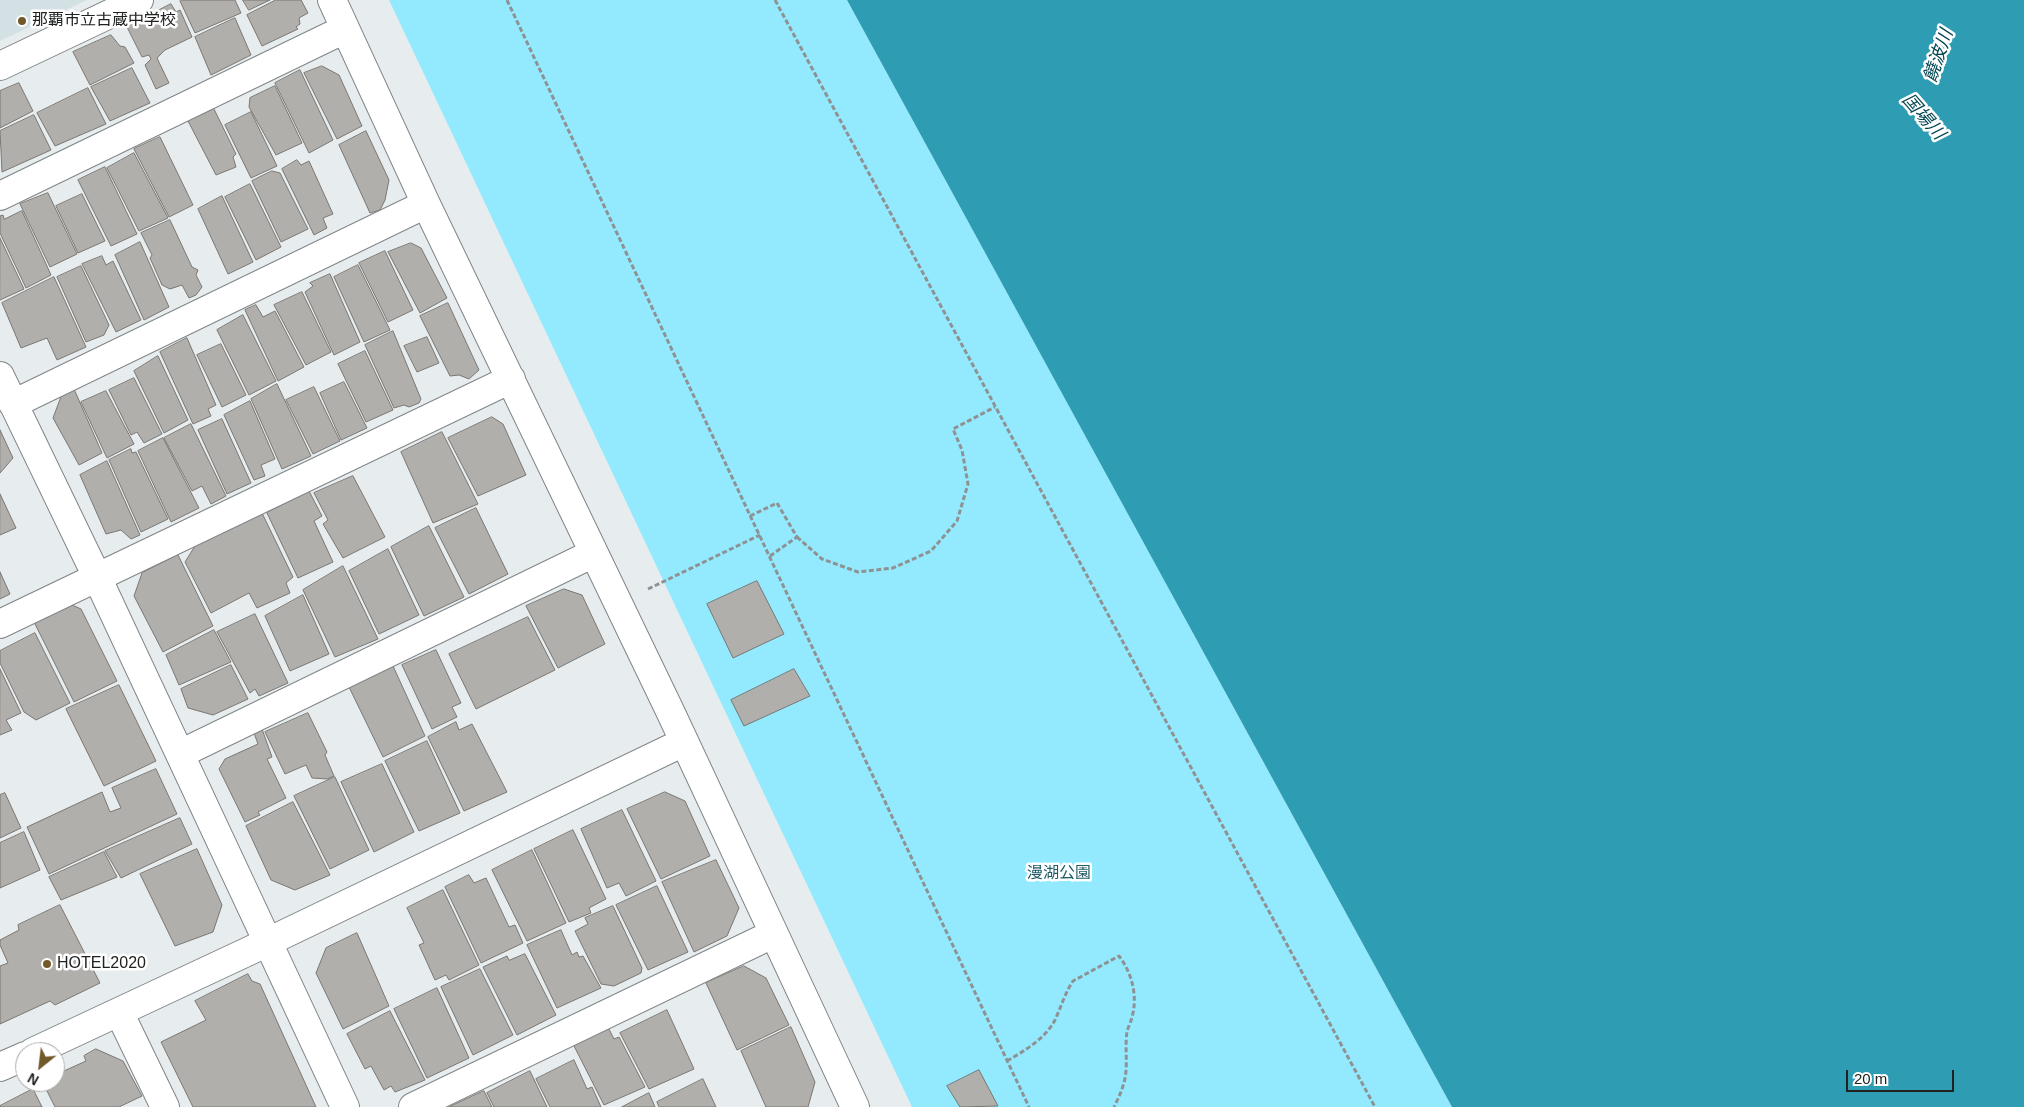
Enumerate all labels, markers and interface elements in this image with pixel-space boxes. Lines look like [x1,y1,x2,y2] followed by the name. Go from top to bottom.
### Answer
[32,11,176,31] place label: 那覇市立古蔵中学校
[16,15,28,27] marker: 那覇市立古蔵中学校
[1920,27,1958,85] water label: 饒波川
[1897,90,1949,144] water label: 国場川
[1027,864,1091,884] park label: 漫湖公園
[57,954,146,974] place label: HOTEL2020
[41,958,53,970] marker: HOTEL2020
[15,1042,65,1092] north arrow
[1849,1060,1956,1092] scale bar
[25,1070,42,1089] text: N
[1854,1070,1887,1087] text: 20 m

